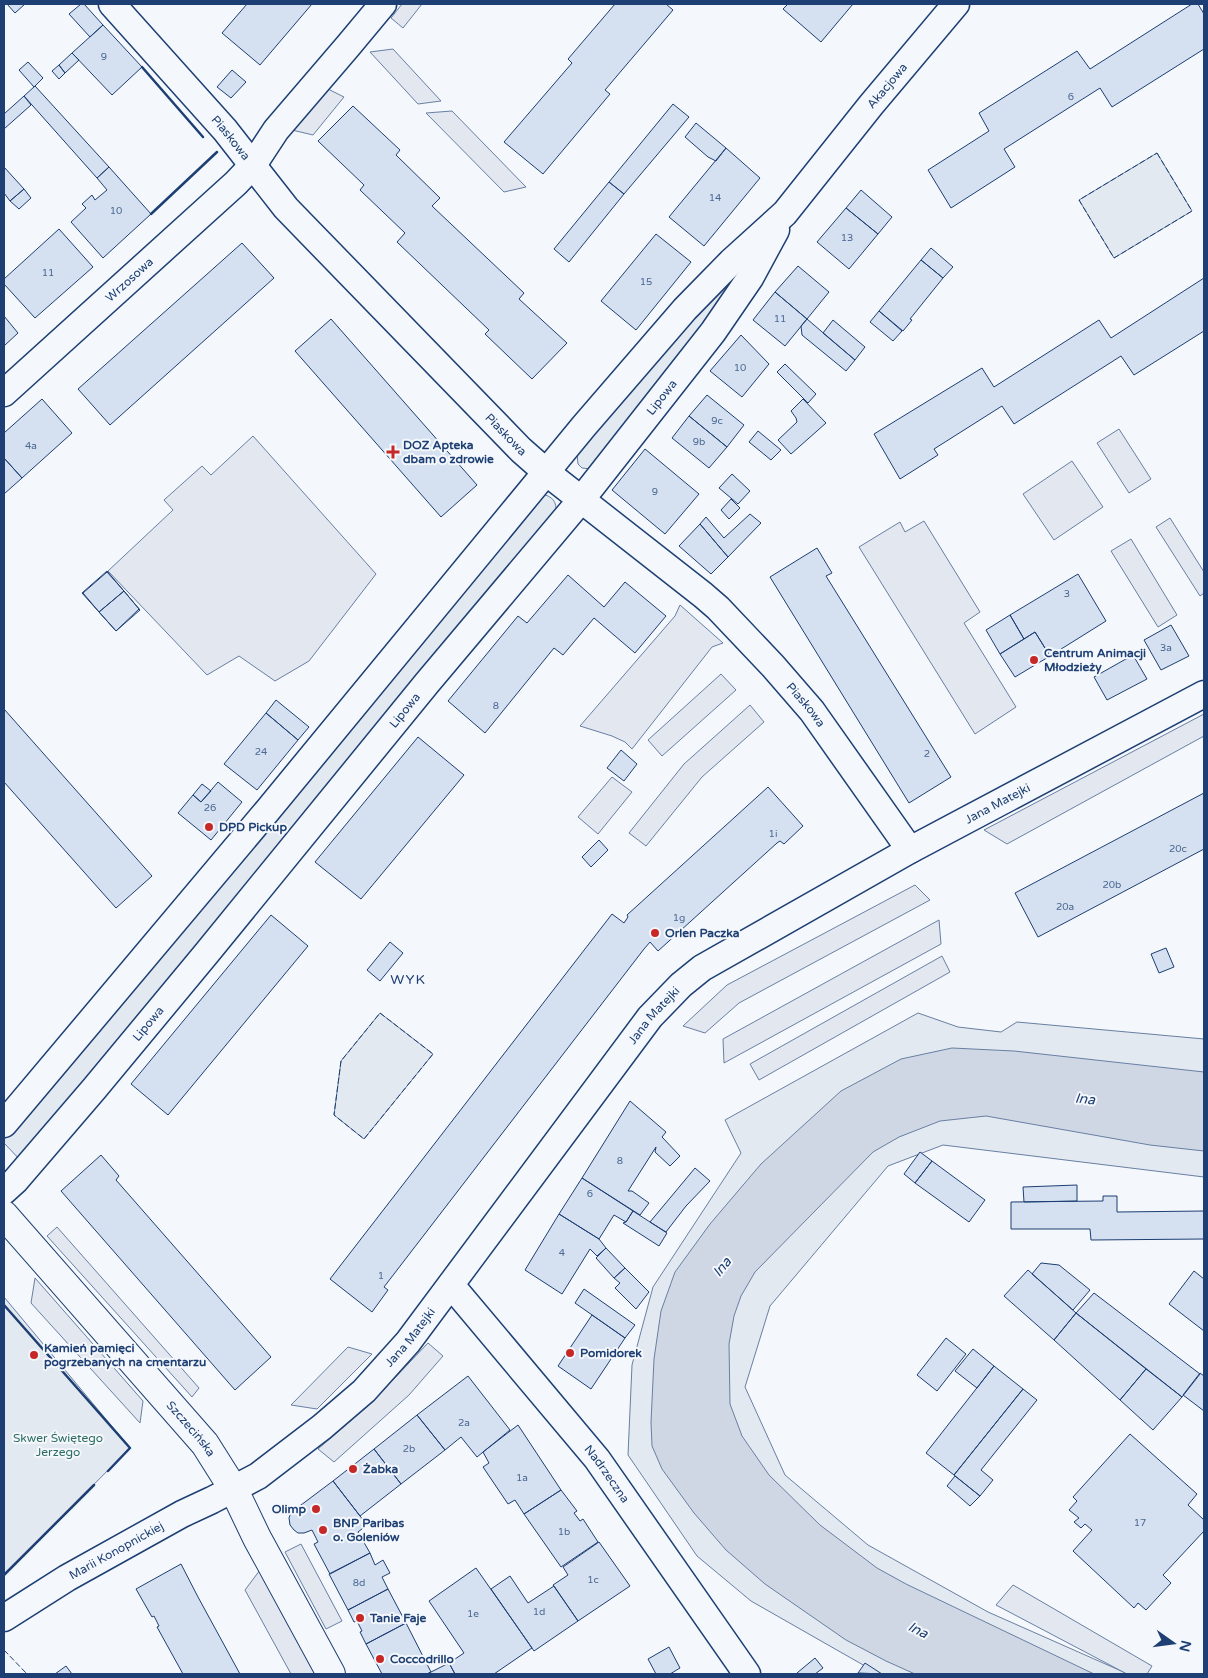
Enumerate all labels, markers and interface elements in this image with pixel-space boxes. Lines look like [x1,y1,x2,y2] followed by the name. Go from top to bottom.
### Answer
[101,51,107,63] house number: 9
[864,60,910,111] street label: Akacjowa
[1068,91,1074,103] house number: 6
[208,113,253,163] street label: Piaskowa
[709,192,721,204] house number: 14
[110,205,122,217] house number: 10
[841,232,853,244] house number: 13
[103,255,156,305] street label: Wrzosowa
[42,267,54,279] house number: 11
[640,276,652,288] house number: 15
[774,313,786,325] house number: 11
[734,362,746,374] house number: 10
[644,377,680,418] street label: Lipowa
[482,411,529,459] street label: Piaskowa
[711,415,723,427] house number: 9c
[693,436,705,448] house number: 9b
[403,438,494,466] place label: DOZ Apteka dbam o zdrowie
[25,440,37,452] house number: 4a
[387,446,399,458] marker: DOZ Apteka dbam o zdrowie
[652,486,658,498] house number: 9
[1064,588,1070,600] house number: 3
[1160,642,1172,654] house number: 3a
[1044,646,1146,675] place label: Centrum Animacji Młodzieży
[1028,654,1040,666] marker: Centrum Animacji Młodzieży
[784,680,828,730] street label: Piaskowa
[386,690,423,731] street label: Lipowa
[493,700,499,712] house number: 8
[255,746,267,758] house number: 24
[924,748,930,760] house number: 2
[963,781,1032,827] street label: Jana Matejki
[204,802,216,814] house number: 26
[219,820,287,835] place label: DPD Pickup
[203,821,215,833] marker: DPD Pickup
[769,828,777,840] house number: 1i
[1169,843,1187,855] house number: 20c
[1103,879,1121,891] house number: 20b
[1056,901,1074,913] house number: 20a
[673,912,685,924] house number: 1g
[665,926,740,940] place label: Orlen Paczka
[649,927,661,939] marker: Orlen Paczka
[390,971,426,988] district label: WYK
[625,984,683,1047] street label: Jana Matejki
[130,1003,167,1044] street label: Lipowa
[1074,1089,1097,1109] water label: Ina
[617,1155,623,1167] house number: 8
[587,1188,593,1200] house number: 6
[559,1247,565,1259] house number: 4
[709,1253,736,1280] water label: Ina
[378,1270,384,1282] house number: 1
[382,1305,438,1370] street label: Jana Matejki
[44,1341,206,1370] place label: Kamień pamięci pogrzebanych na cmentarzu
[580,1346,642,1360] place label: Pomidorek
[564,1347,576,1359] marker: Pomidorek
[28,1349,40,1361] marker: Kamień pamięci pogrzebanych na cmentarzu
[164,1398,218,1459] street label: Szczecińska
[458,1417,470,1429] house number: 2a
[13,1431,103,1459] park label: Skwer Świętego Jerzego
[581,1442,632,1505] street label: Nadrzeczna
[403,1443,415,1455] house number: 2b
[363,1462,398,1476] place label: Żabka
[347,1463,359,1475] marker: Żabka
[516,1472,528,1484] house number: 1a
[272,1502,306,1517] place label: Olimp
[310,1503,322,1515] marker: Olimp
[333,1516,405,1544] place label: BNP Paribas o. Goleniów
[1134,1517,1146,1529] house number: 17
[67,1519,166,1582] street label: Marii Konopnickiej
[317,1524,329,1536] marker: BNP Paribas o. Goleniów
[558,1526,570,1538] house number: 1b
[587,1574,599,1586] house number: 1c
[353,1577,365,1589] house number: 8d
[533,1606,545,1618] house number: 1d
[467,1608,479,1620] house number: 1e
[369,1611,426,1626] place label: Tanie Faje
[354,1612,366,1624] marker: Tanie Faje
[905,1618,932,1643] water label: Ina
[1148,1618,1198,1668] north arrow
[1176,1639,1195,1654] text: N
[390,1652,454,1666] place label: Coccodrillo
[374,1653,386,1665] marker: Coccodrillo

